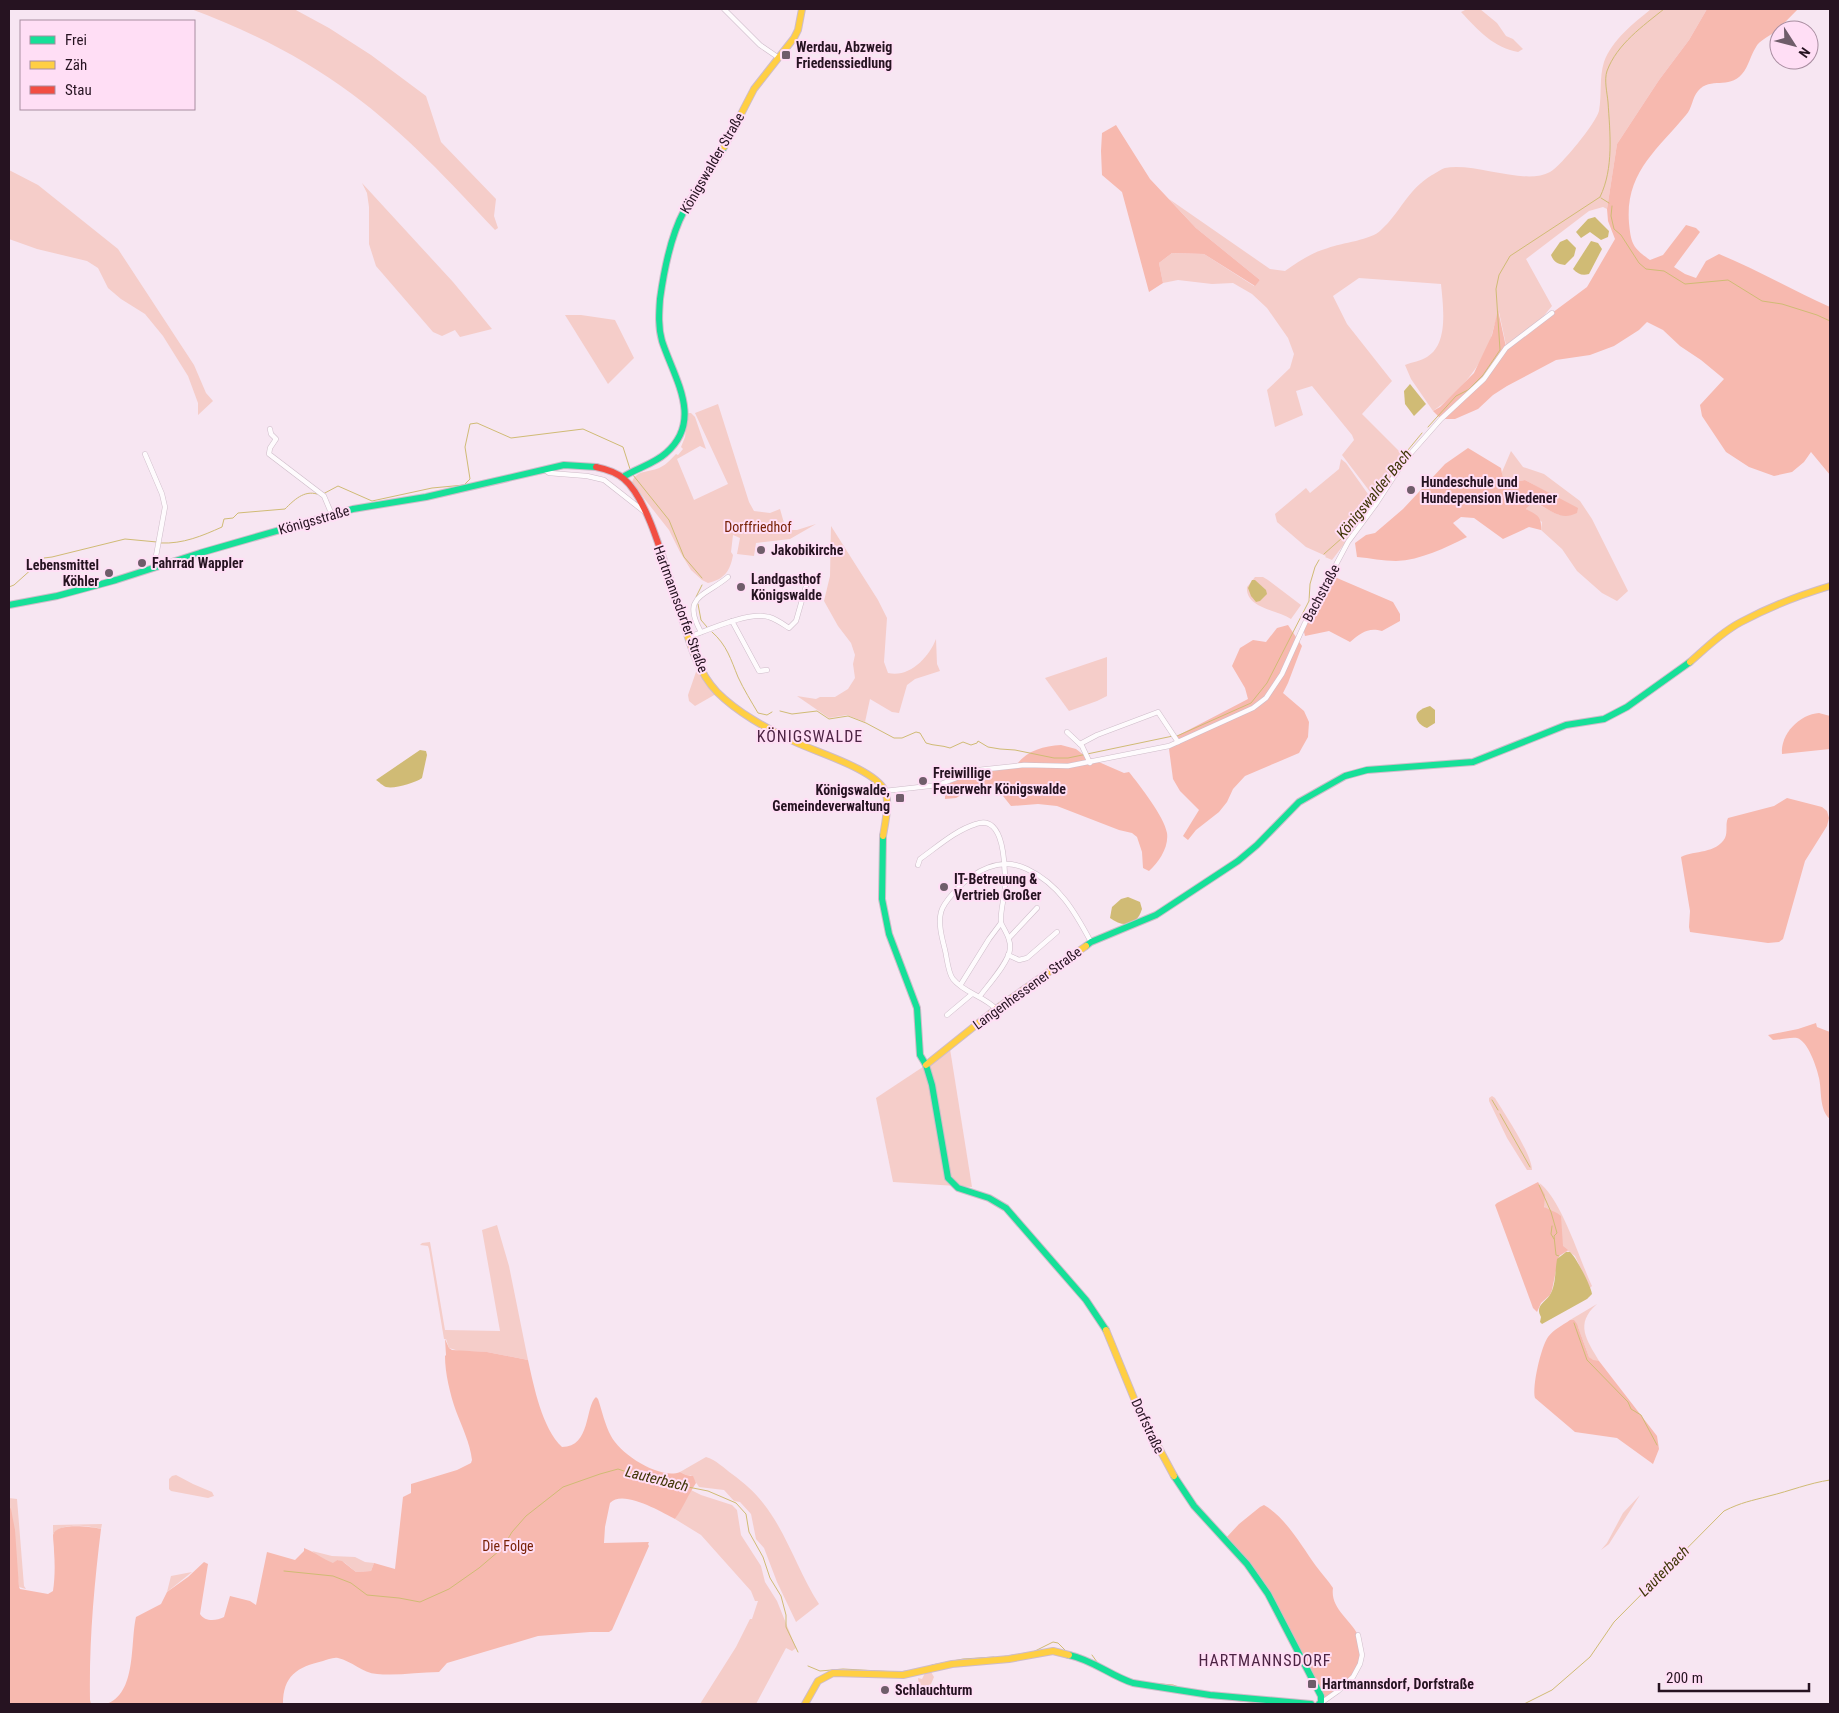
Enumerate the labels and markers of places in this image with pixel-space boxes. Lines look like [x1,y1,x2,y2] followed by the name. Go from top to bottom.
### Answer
[796,39,892,71] place label: Werdau, Abzweig Friedenssiedlung
[780,49,792,61] marker: Werdau, Abzweig Friedenssiedlung
[1421,474,1557,506] place label: Hundeschule und Hundepension Wiedener
[1405,484,1417,496] marker: Hundeschule und Hundepension Wiedener
[771,542,844,558] place label: Jakobikirche
[755,544,767,556] marker: Jakobikirche
[152,555,244,571] place label: Fahrrad Wappler
[26,557,99,589] place label: Lebensmittel Köhler
[136,557,148,569] marker: Fahrrad Wappler
[103,567,115,579] marker: Lebensmittel Köhler
[751,571,822,603] place label: Landgasthof Königswalde
[735,581,747,593] marker: Landgasthof Königswalde
[933,765,1066,797] place label: Freiwillige Feuerwehr Königswalde
[917,775,929,787] marker: Freiwillige Feuerwehr Königswalde
[772,782,890,814] place label: Königswalde, Gemeindeverwaltung
[894,792,906,804] marker: Königswalde, Gemeindeverwaltung
[954,871,1042,903] place label: IT-Betreuung & Vertrieb Großer
[938,881,950,893] marker: IT-Betreuung & Vertrieb Großer
[1322,1676,1474,1692] place label: Hartmannsdorf, Dorfstraße
[1306,1678,1318,1690] marker: Hartmannsdorf, Dorfstraße
[895,1682,972,1698] place label: Schlauchturm
[879,1684,891,1696] marker: Schlauchturm

